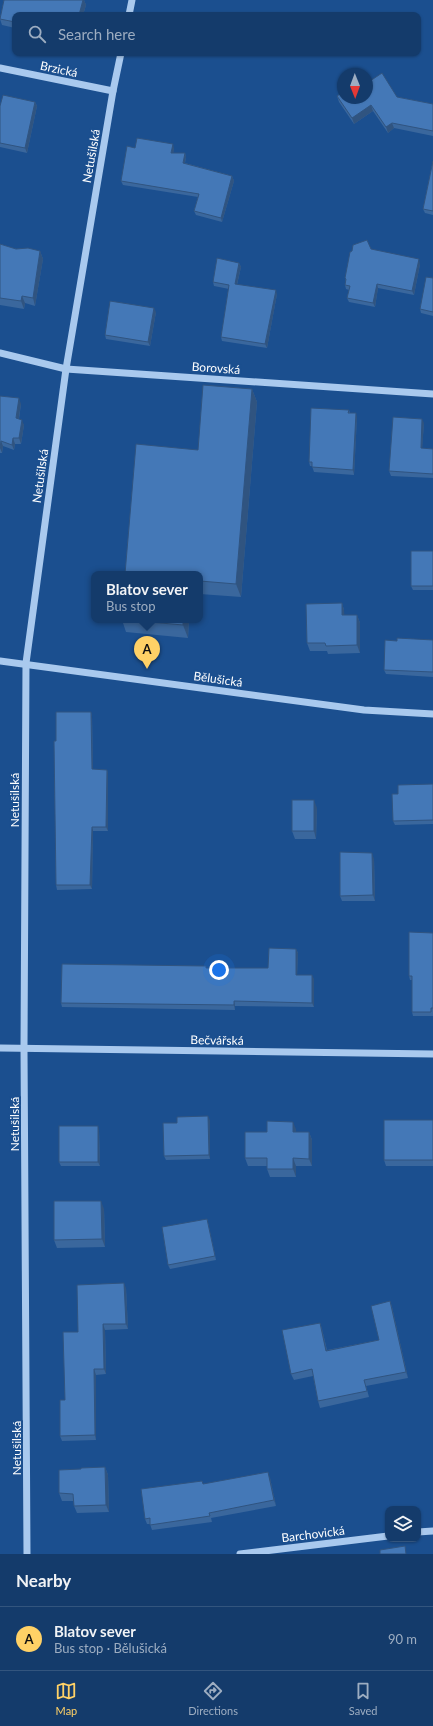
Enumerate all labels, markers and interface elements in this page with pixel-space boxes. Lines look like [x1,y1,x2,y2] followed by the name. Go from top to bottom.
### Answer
[12,12,421,56] search box
[26,23,48,45] icon: search
[58,25,135,43] text: Search here
[39,58,79,80] street label: Brzická
[337,68,373,104] north arrow
[79,128,103,184] street label: Netušilská
[191,359,241,377] street label: Borovská
[29,448,51,504] street label: Netušilská
[91,571,203,623] popup
[106,580,188,598] text: Blatov sever
[106,598,156,614] text: Bus stop
[134,636,160,669] pin: A
[192,668,244,690] street label: Bělušická
[7,773,22,827] street label: Netušilská
[209,960,229,980] your location
[190,1032,244,1048] street label: Bečvářská
[7,1097,22,1151] street label: Netušilská
[9,1421,24,1475] street label: Netušilská
[385,1506,421,1542] map controls
[385,1506,421,1542] button: layers
[280,1523,346,1545] street label: Barchovická
[16,1570,71,1591] text: Nearby
[54,1622,136,1640] text: Blatov sever
[24,1631,34,1647] text: A
[388,1631,417,1647] text: 90 m
[54,1640,167,1656] text: Bus stop · Bělušická
[55,1680,77,1717] tab: Map
[188,1680,238,1717] tab: Directions
[349,1680,378,1717] tab: Saved

